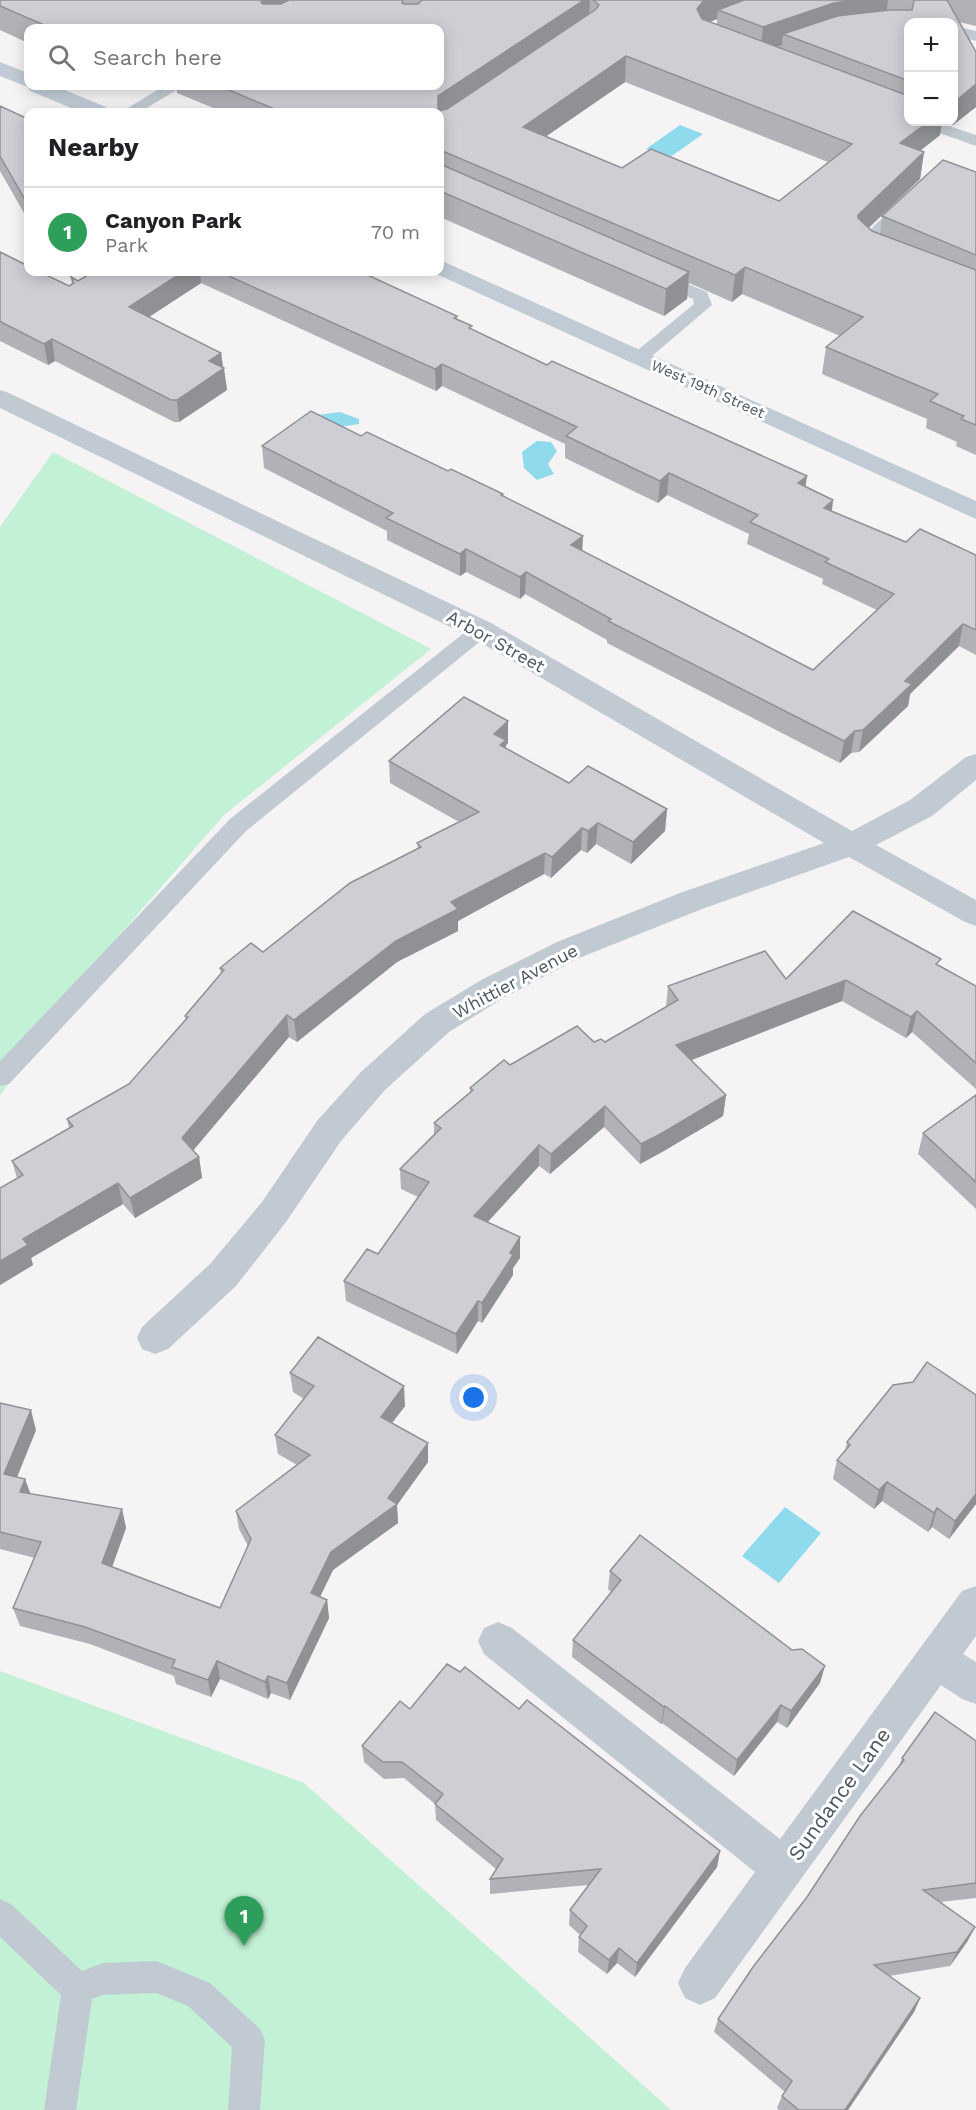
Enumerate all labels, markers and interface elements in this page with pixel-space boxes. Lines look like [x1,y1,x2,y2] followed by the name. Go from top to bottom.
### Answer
[904,18,958,126] map controls
[904,18,958,72] button: +
[24,24,444,90] search box
[45,41,78,74] icon: search
[93,45,222,70] text: Search here
[904,72,958,126] button: −
[48,132,139,162] text: Nearby
[105,208,242,233] text: Canyon Park
[63,220,72,244] text: 1
[371,220,420,244] text: 70 m
[105,233,148,257] text: Park
[648,356,768,422] street label: West 19th Street
[443,606,549,677] street label: Arbor Street
[449,939,581,1023] street label: Whittier Avenue
[459,1383,488,1412] your location
[782,1723,896,1865] street label: Sundance Lane
[224,1896,264,1946] pin: 1

